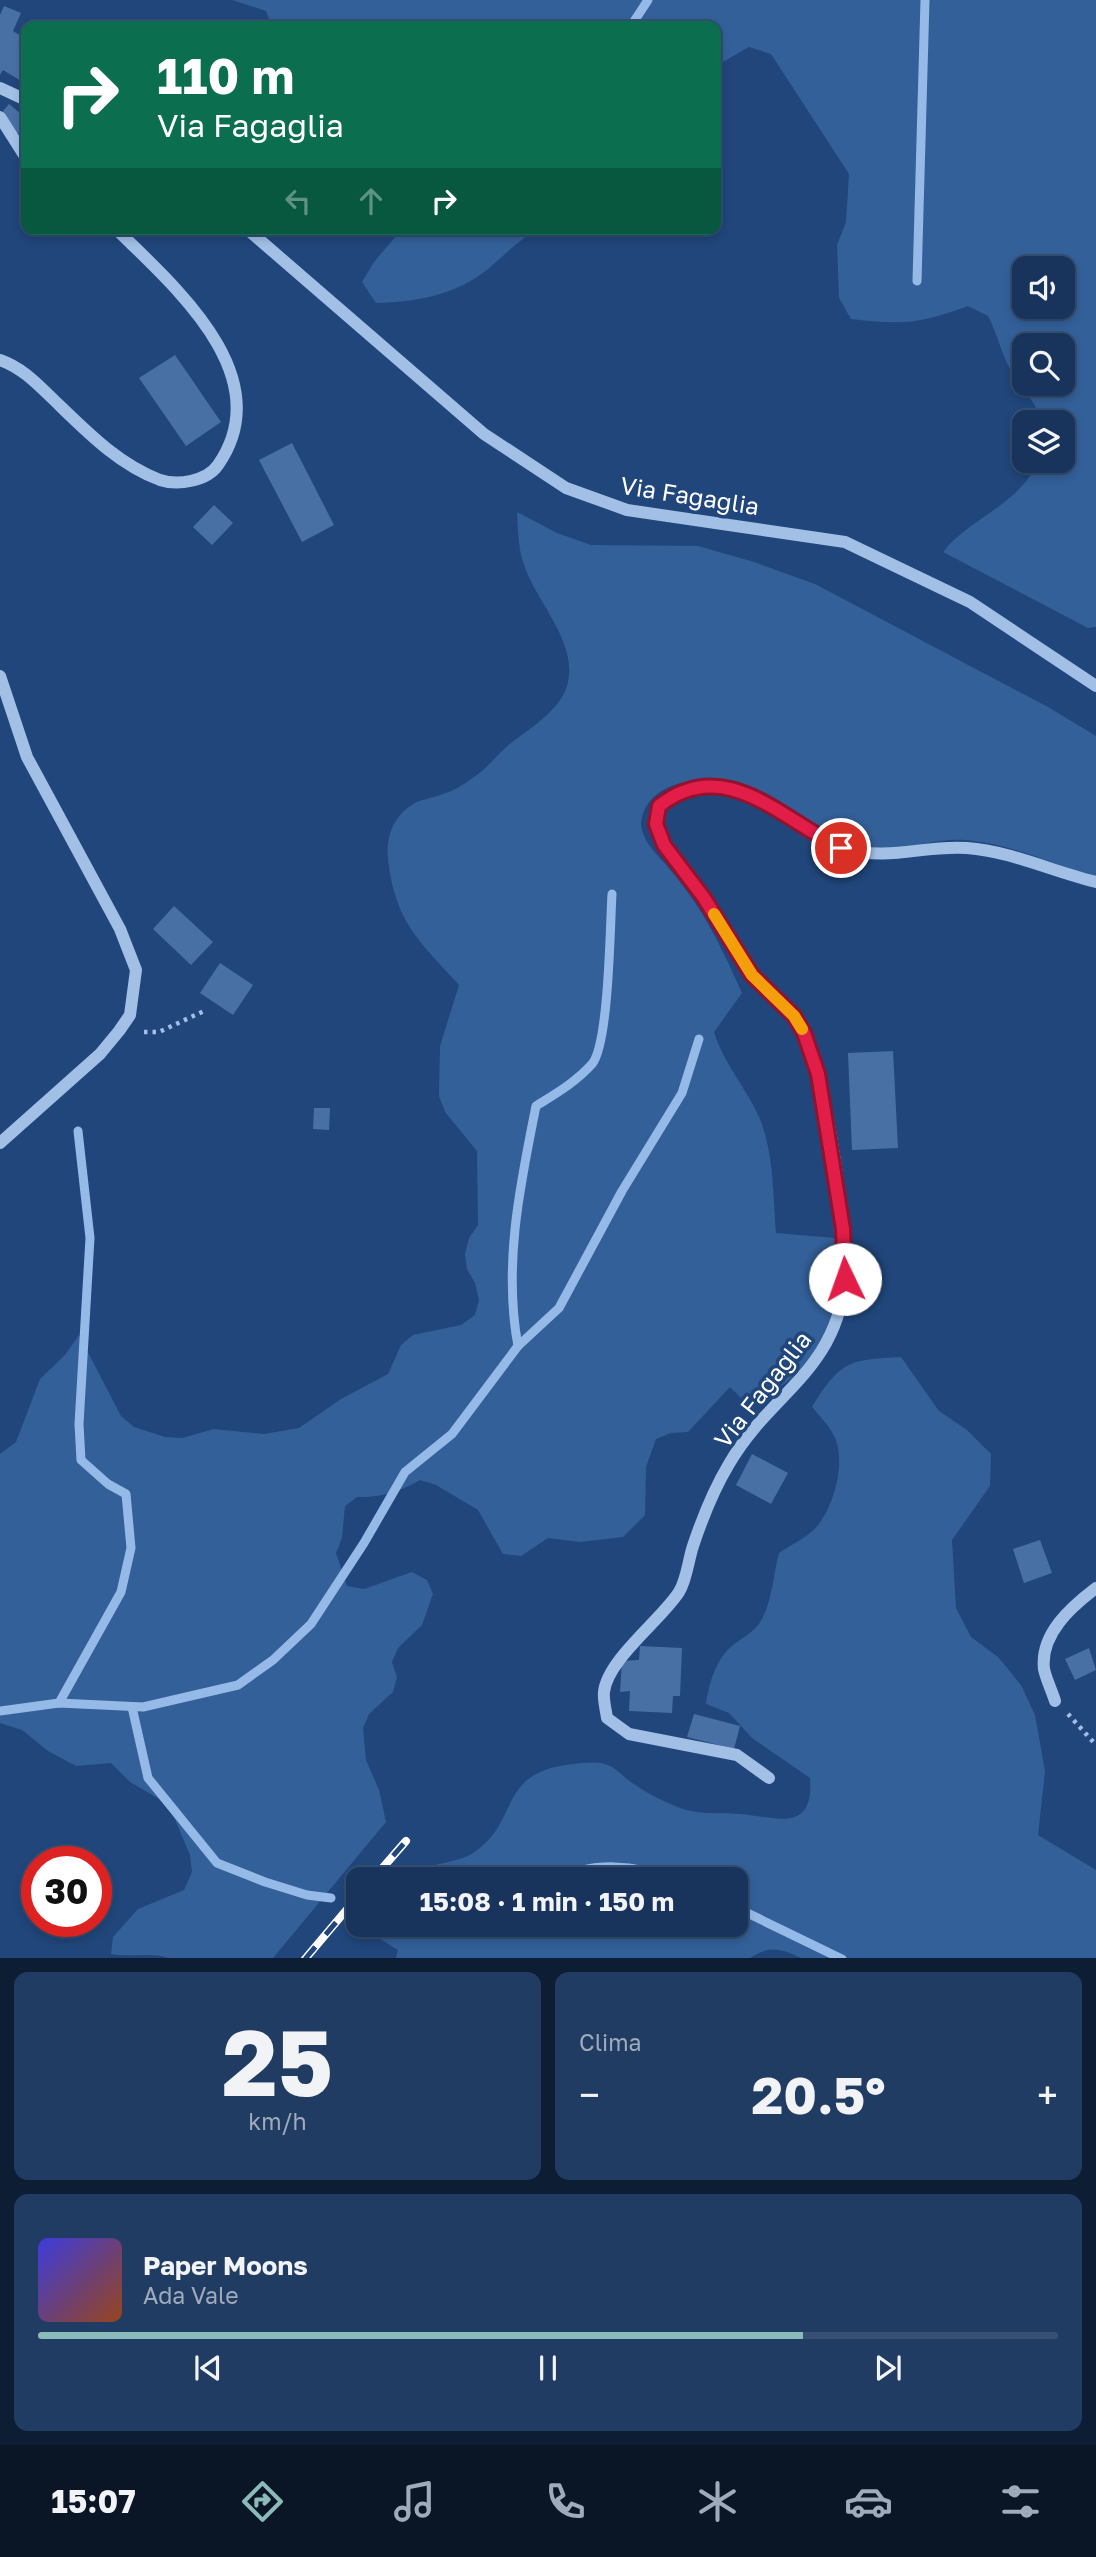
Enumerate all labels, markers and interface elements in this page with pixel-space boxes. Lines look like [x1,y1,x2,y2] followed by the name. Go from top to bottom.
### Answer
[157,46,294,105] text: 110 m
[42,49,133,140] icon: right
[157,106,344,144] text: Via Fagaglia
[279,182,317,220] icon: left
[352,182,390,220] icon: ahead
[425,182,463,220] icon: right
[1012,256,1075,473] map controls
[1012,256,1075,319] button: sound
[1012,333,1075,396] button: search
[1012,410,1075,473] button: layers
[619,470,761,520] street label: Via Fagaglia
[811,818,871,878] pin
[822,829,860,867] icon: arrive
[808,1242,882,1316] position arrow
[707,1325,817,1453] street label: Via Fagaglia
[21,1846,112,1937] speed limit sign: 30
[420,1886,674,1917] text: 15:08 · 1 min · 150 m
[222,2007,333,2116] text: 25
[579,2028,642,2056] text: Clima
[751,2063,886,2125] text: 20.5°
[579,2072,600,2117] text: −
[1037,2072,1058,2117] text: +
[248,2107,307,2135] text: km/h
[143,2250,308,2281] text: Paper Moons
[143,2281,239,2309] text: Ada Vale
[189,2349,227,2387] icon: previous
[529,2349,567,2387] icon: pause
[869,2349,907,2387] icon: next
[238,2477,287,2526] icon: directions
[390,2477,439,2526] icon: music
[541,2477,590,2526] icon: phone
[693,2477,742,2526] icon: climate
[844,2477,893,2526] icon: car
[996,2477,1045,2526] icon: filters
[51,2482,136,2520] text: 15:07

